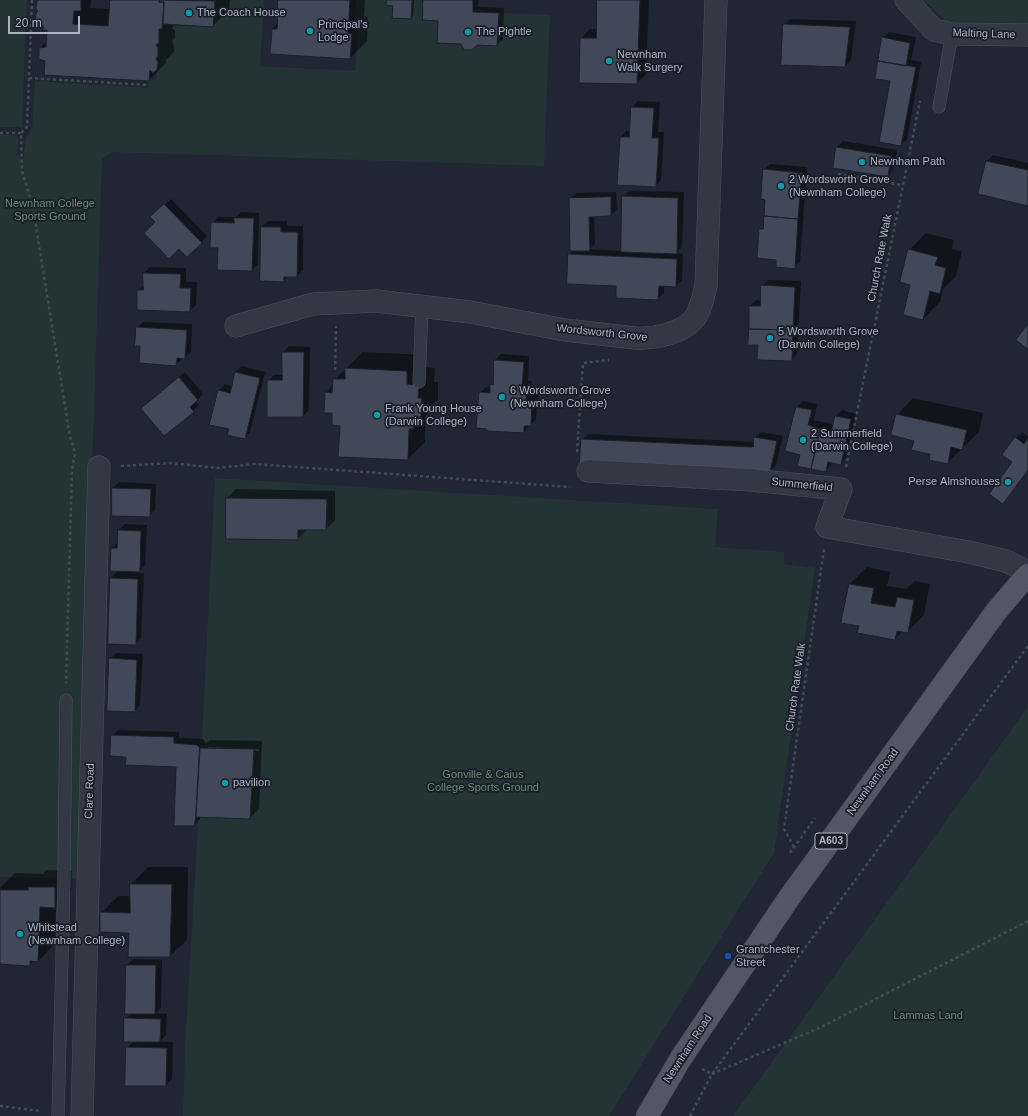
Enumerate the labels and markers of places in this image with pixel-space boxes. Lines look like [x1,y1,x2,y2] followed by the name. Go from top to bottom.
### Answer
[197,6,286,20] place label: The Coach House
[184,8,194,18] marker: The Coach House
[318,18,368,44] place label: Principal's Lodge
[476,25,532,39] place label: The Pightle
[305,26,315,36] marker: Principal's Lodge
[463,27,473,37] marker: The Pightle
[617,48,683,74] place label: Newnham Walk Surgery
[604,56,614,66] marker: Newnham Walk Surgery
[870,155,945,169] place label: Newnham Path
[857,157,867,167] marker: Newnham Path
[789,173,890,199] place label: 2 Wordsworth Grove (Newnham College)
[776,181,786,191] marker: 2 Wordsworth Grove (Newnham College)
[778,325,879,351] place label: 5 Wordsworth Grove (Darwin College)
[765,333,775,343] marker: 5 Wordsworth Grove (Darwin College)
[510,384,611,410] place label: 6 Wordsworth Grove (Newnham College)
[497,392,507,402] marker: 6 Wordsworth Grove (Newnham College)
[385,402,482,428] place label: Frank Young House (Darwin College)
[372,410,382,420] marker: Frank Young House (Darwin College)
[811,427,893,453] place label: 2 Summerfield (Darwin College)
[798,435,808,445] marker: 2 Summerfield (Darwin College)
[908,475,1000,489] place label: Perse Almshouses
[1003,477,1013,487] marker: Perse Almshouses
[233,776,270,790] place label: pavilion
[220,778,230,788] marker: pavilion
[28,921,125,947] place label: Whitstead (Newnham College)
[15,929,25,939] marker: Whitstead (Newnham College)
[736,943,800,969] place label: Grantchester Street
[723,951,733,961] marker: Grantchester Street

